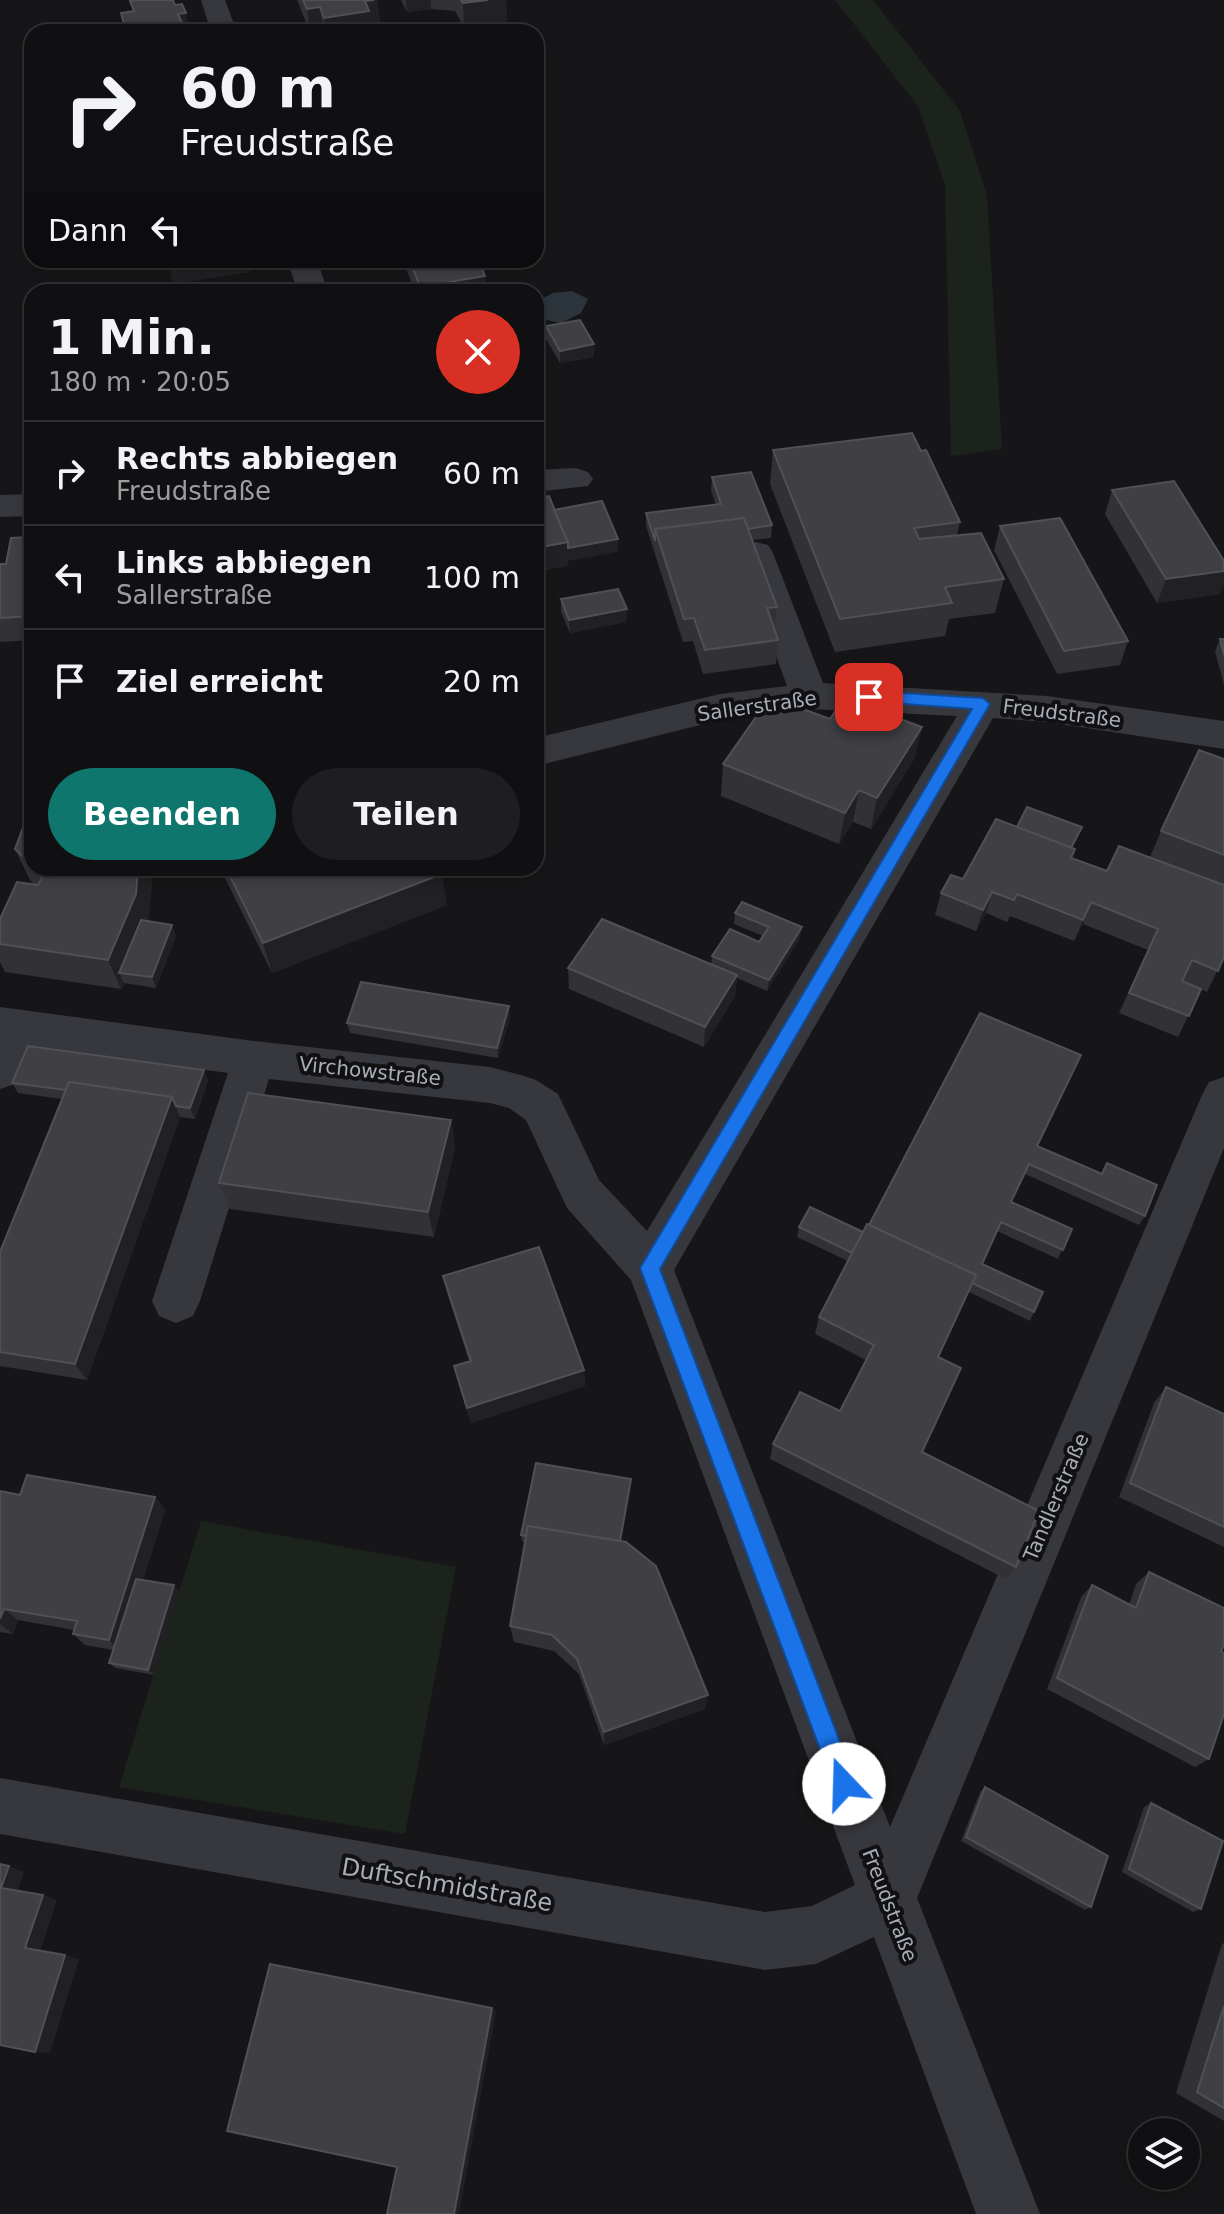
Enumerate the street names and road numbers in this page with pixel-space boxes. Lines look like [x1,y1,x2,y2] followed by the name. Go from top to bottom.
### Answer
[696,686,818,726] street label: Sallerstraße
[1001,694,1123,732] street label: Freudstraße
[298,1052,442,1090] street label: Virchowstraße
[1018,1430,1094,1565] street label: Tandlerstraße
[857,1845,923,1965] street label: Freudstraße
[339,1853,555,1917] street label: Duftschmidstraße

